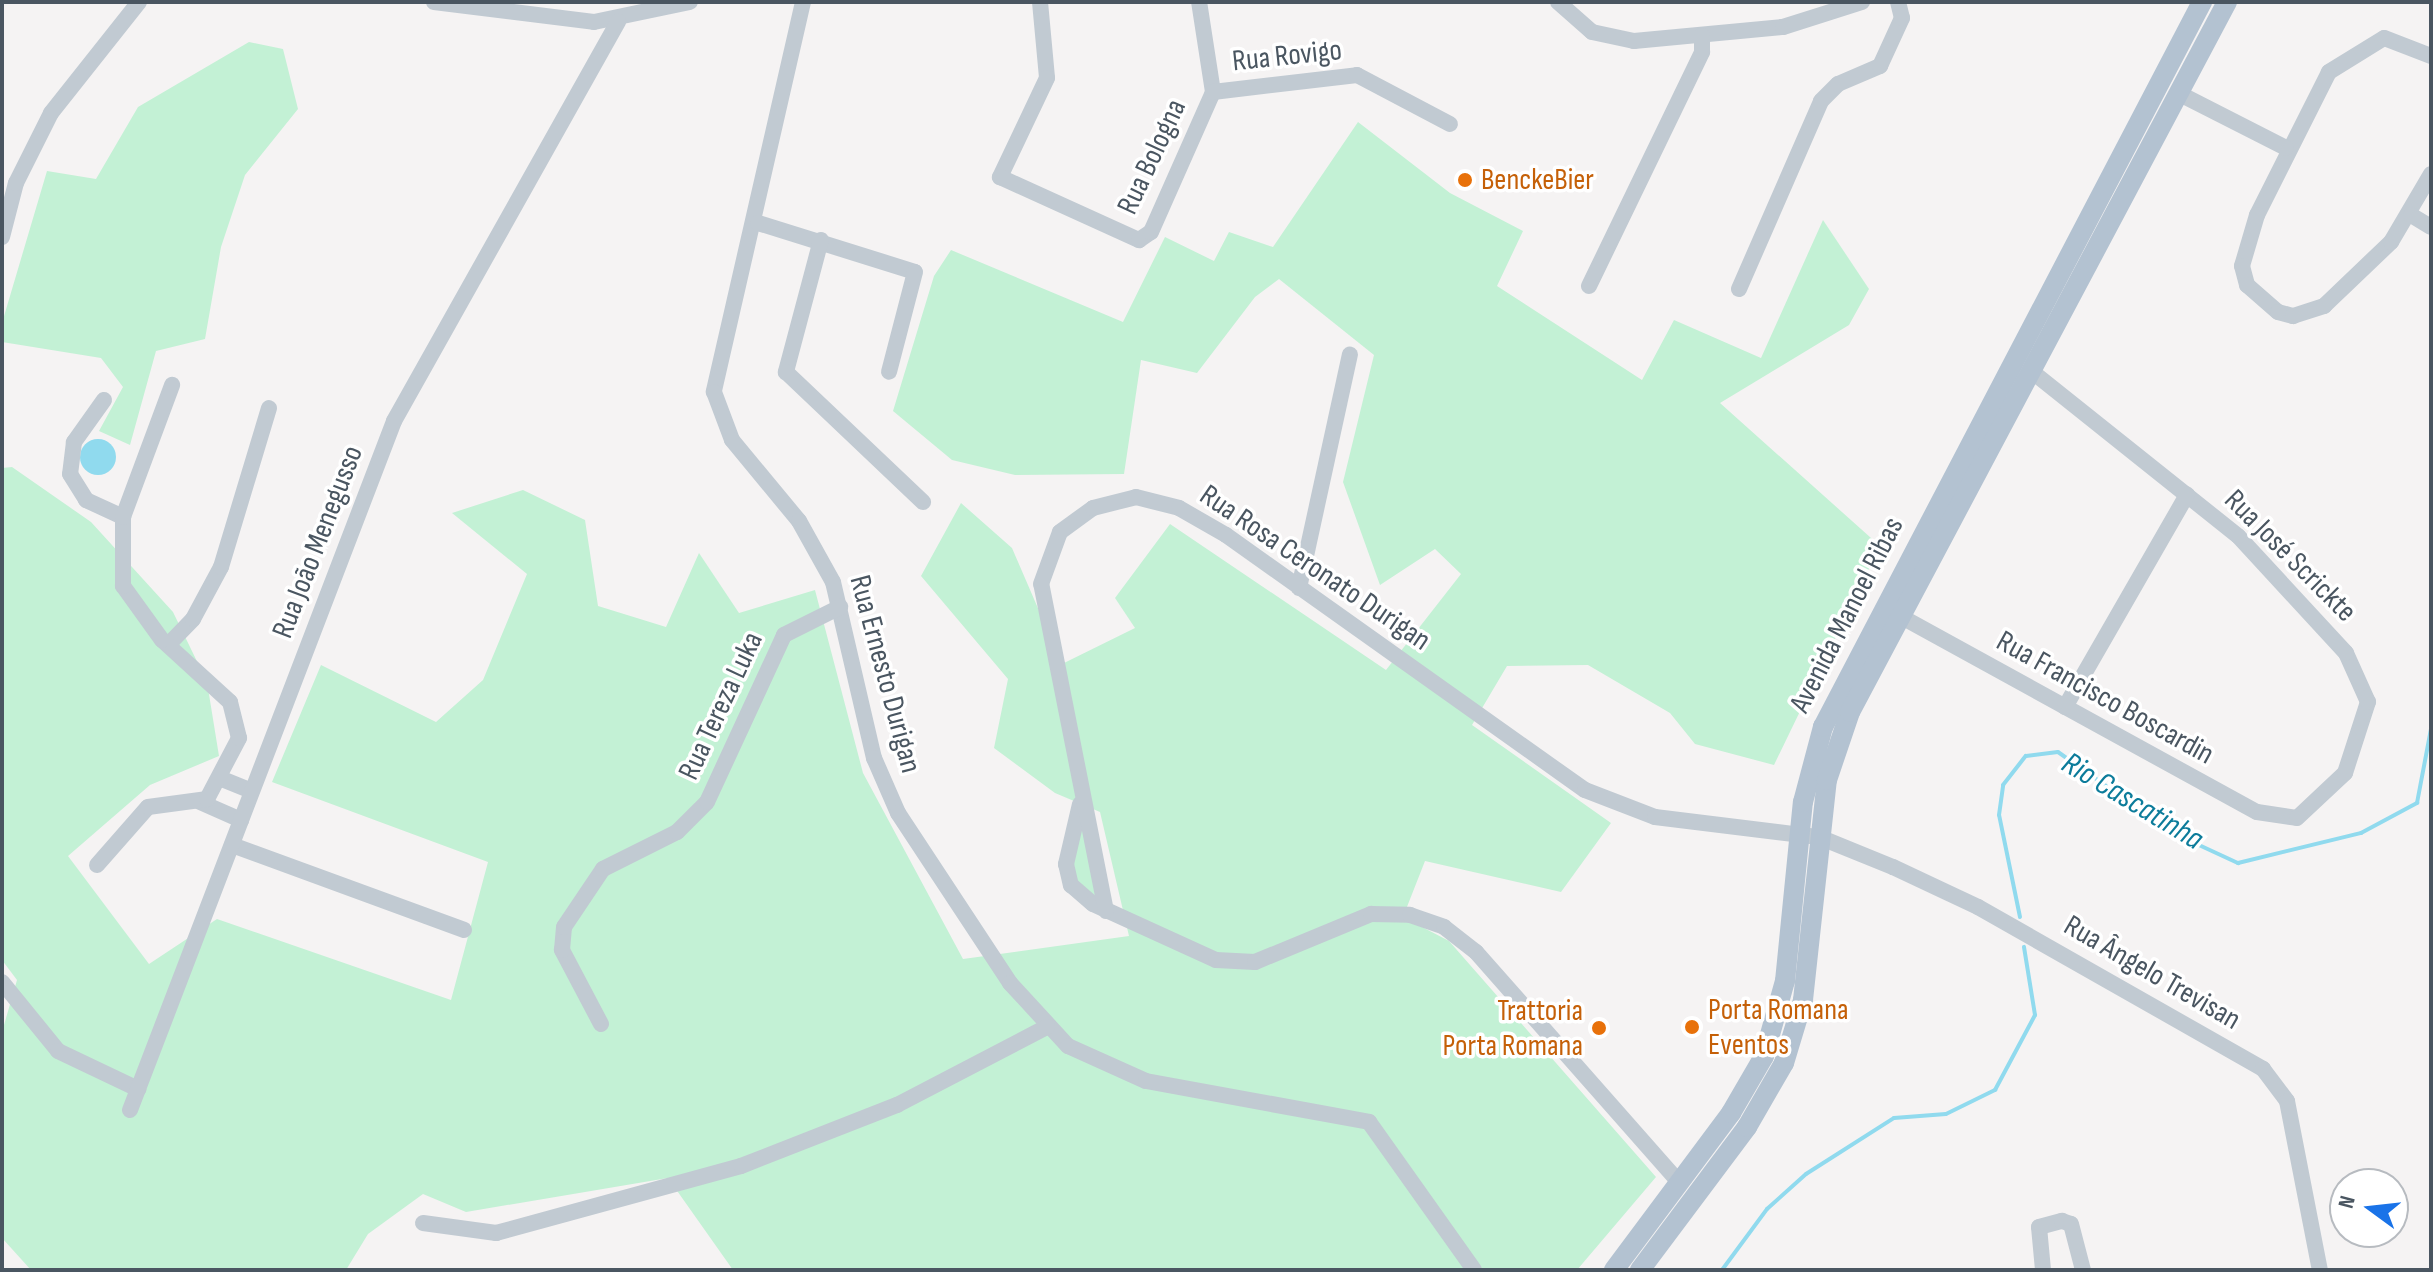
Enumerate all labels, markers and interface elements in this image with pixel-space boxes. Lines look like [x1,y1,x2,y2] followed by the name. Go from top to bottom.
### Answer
[1230,32,1344,80] street label: Rua Rovigo
[1110,94,1194,220] street label: Rua Bologna
[1481,162,1594,198] place label: BenckeBier
[1456,171,1474,189] marker: BenckeBier
[265,441,371,643] street label: Rua João Menegusso
[1193,477,1437,659] street label: Rua Rosa Ceronato Durigan
[2216,482,2364,630] street label: Rua José Scrickte
[1782,511,1912,719] street label: Avenida Manoel Ribas
[841,571,929,777] street label: Rua Ernesto Durigan
[1990,623,2220,773] street label: Rua Francisco Boscardin
[671,626,771,786] street label: Rua Tereza Luka
[2054,745,2210,859] water label: Rio Cascatinha
[2057,908,2247,1038] street label: Rua Ângelo Trevisan
[1708,992,1849,1062] place label: Porta Romana Eventos
[1442,993,1583,1064] place label: Trattoria Porta Romana
[1683,1018,1701,1036] marker: Porta Romana Eventos
[1590,1019,1608,1037] marker: Trattoria Porta Romana
[2329,1168,2409,1248] north arrow
[2333,1193,2362,1211] text: N

